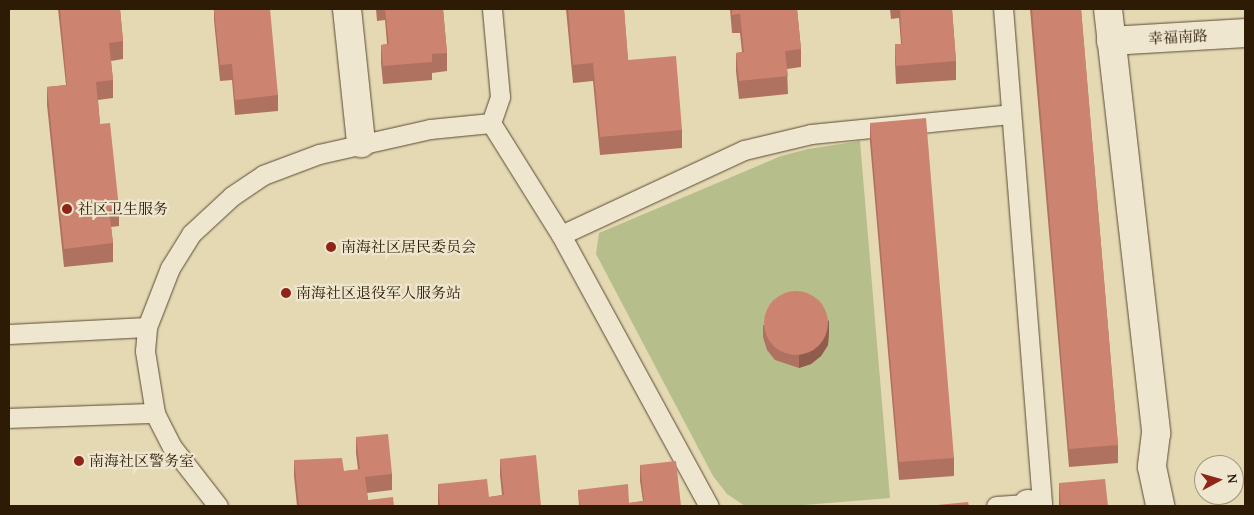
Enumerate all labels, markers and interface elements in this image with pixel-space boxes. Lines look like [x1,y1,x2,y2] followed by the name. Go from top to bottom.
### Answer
[1148,26,1208,48] street label: 幸福南路
[78,200,168,218] place label: 社区卫生服务
[60,202,74,216] marker: 社区卫生服务
[341,238,476,256] place label: 南海社区居民委员会
[325,241,337,253] marker: 南海社区居民委员会
[296,284,461,302] place label: 南海社区退役军人服务站
[280,287,292,299] marker: 南海社区退役军人服务站
[89,452,194,470] place label: 南海社区警务室
[73,455,85,467] marker: 南海社区警务室
[1194,455,1244,505] north arrow
[1222,473,1243,484] text: N

